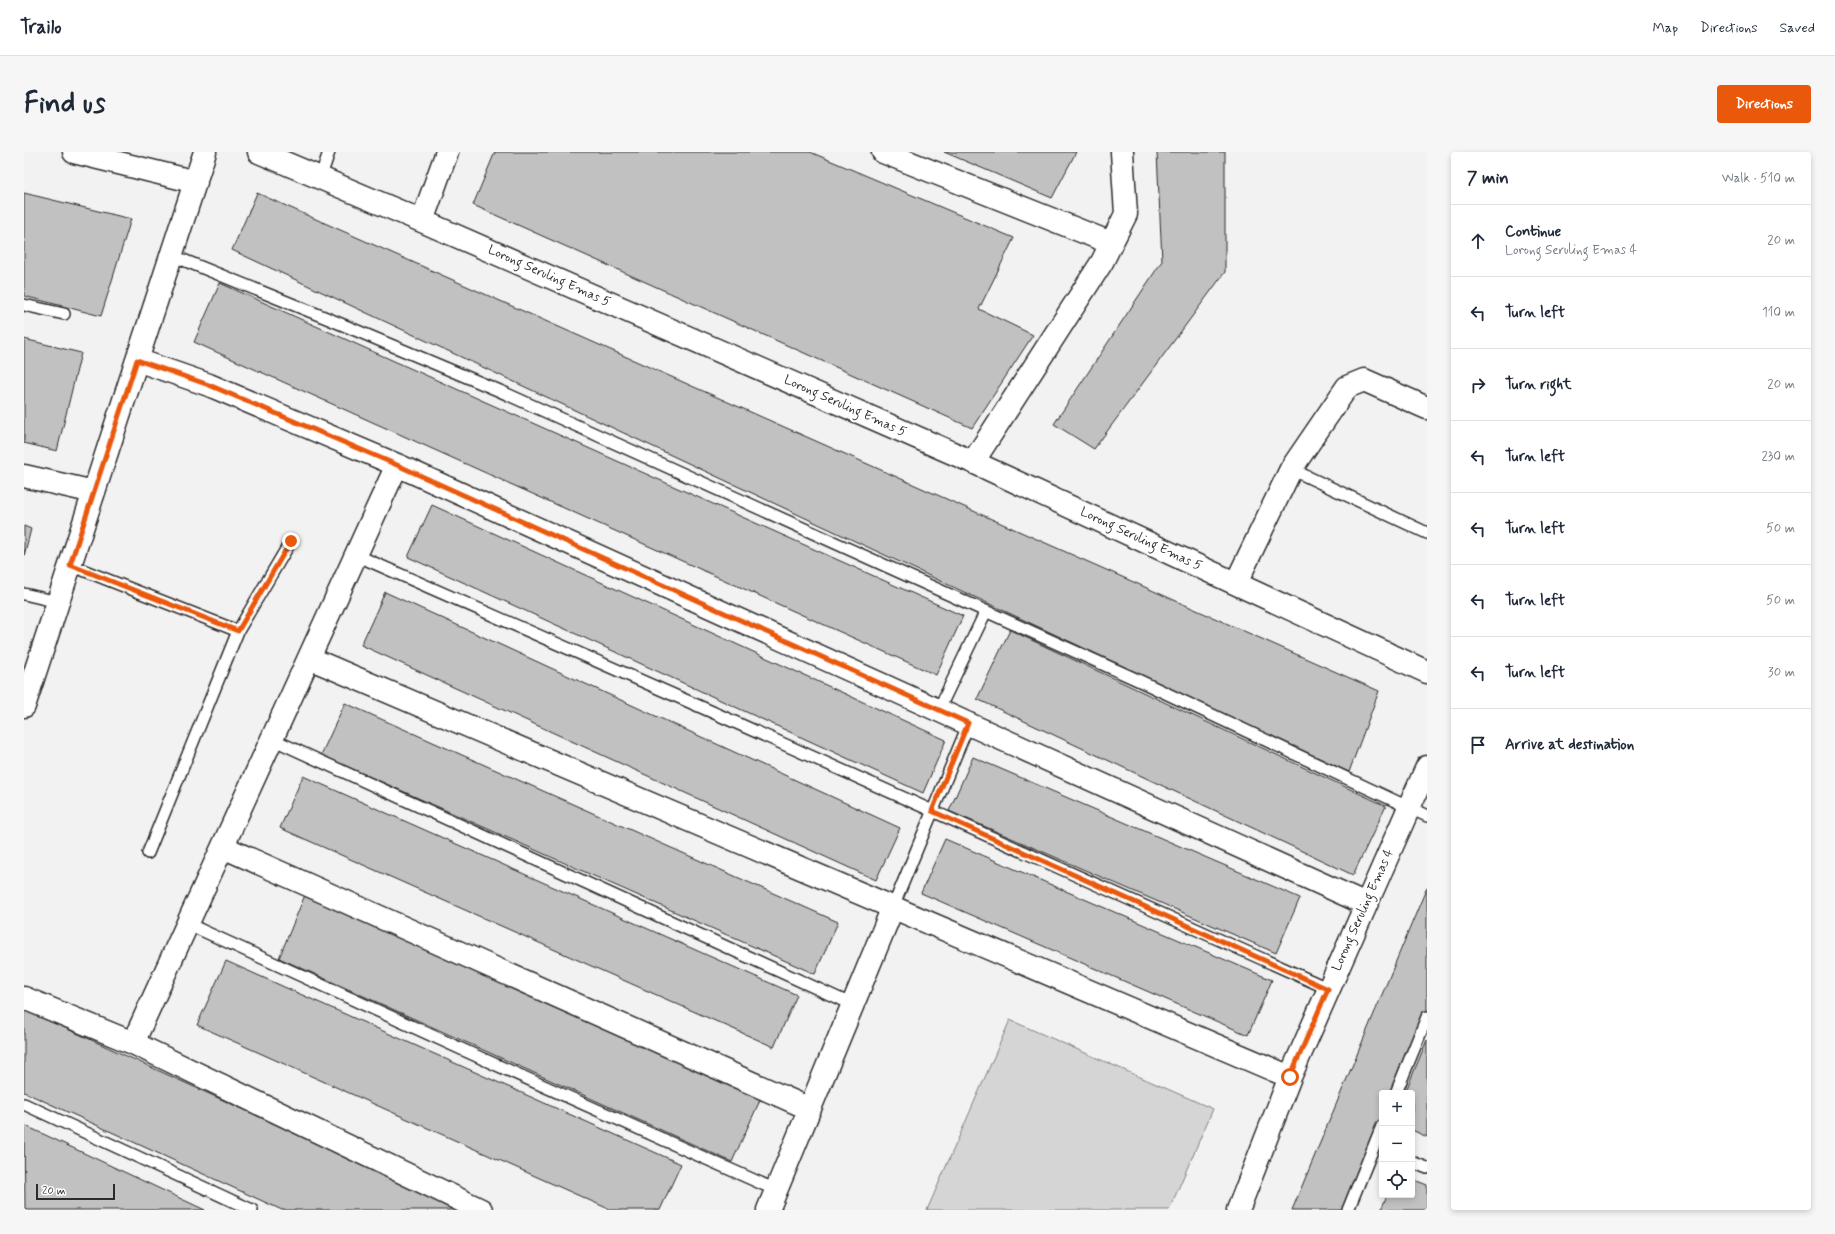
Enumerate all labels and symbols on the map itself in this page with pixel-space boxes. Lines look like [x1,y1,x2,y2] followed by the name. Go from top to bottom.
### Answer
[484,241,613,313] street label: Lorong Seruling Emas 5
[780,371,909,443] street label: Lorong Seruling Emas 5
[1077,503,1205,577] street label: Lorong Seruling Emas 5
[282,532,300,550] route end
[1328,846,1400,975] street label: Lorong Seruling Emas 4
[1281,1068,1299,1086] route start
[36,1182,115,1201] scale bar

